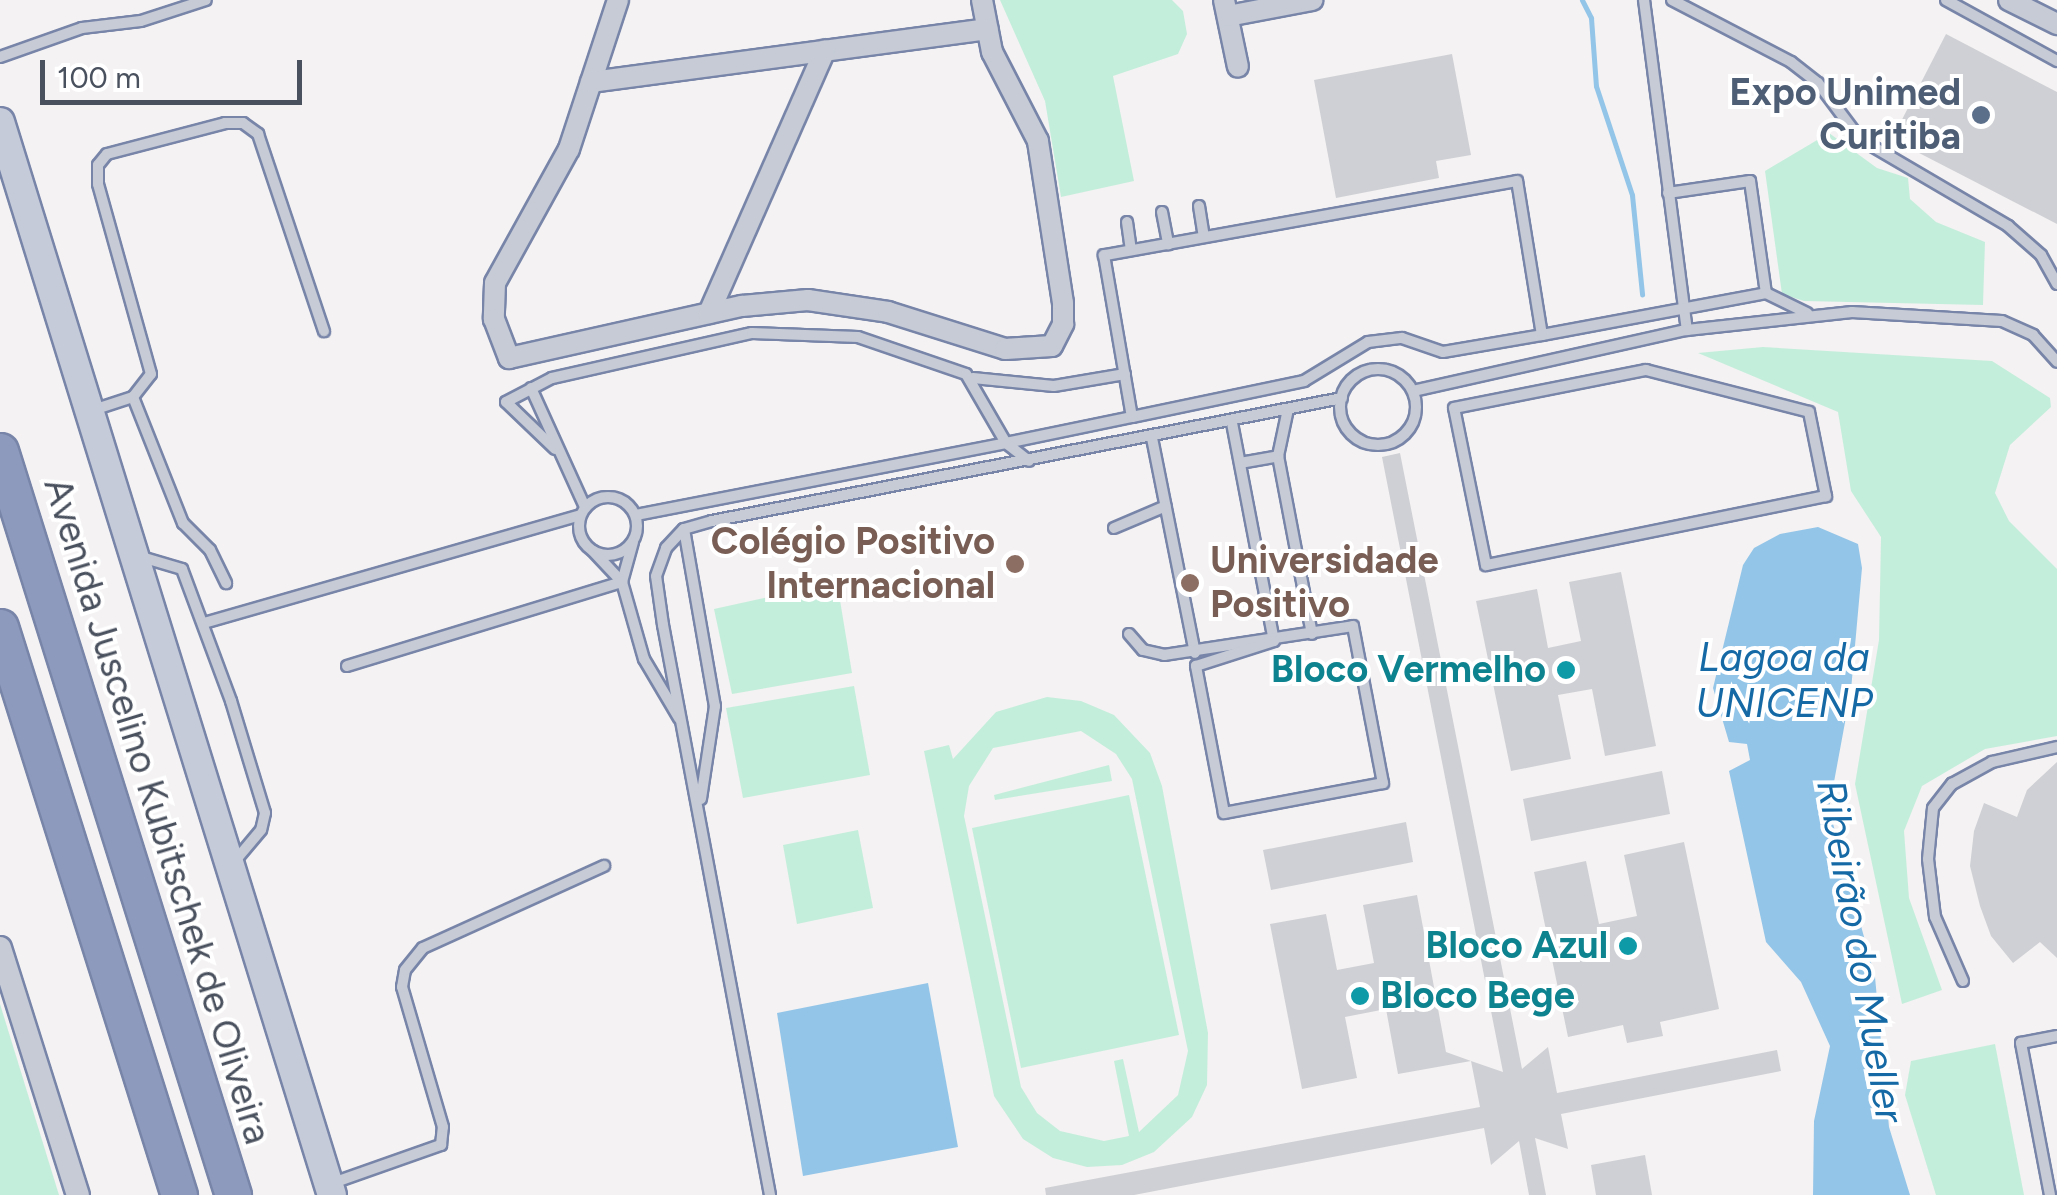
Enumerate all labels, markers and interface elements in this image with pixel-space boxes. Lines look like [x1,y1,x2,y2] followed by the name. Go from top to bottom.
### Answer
[45,40,308,102] scale bar
[57,59,141,96] text: 100 m
[1729,70,1961,160] place label: Expo Unimed Curitiba
[1970,104,1992,126] marker: Expo Unimed Curitiba
[34,473,280,1149] street label: Avenida Juscelino Kubitschek de Oliveira
[711,519,995,608] place label: Colégio Positivo Internacional
[1210,538,1438,628] place label: Universidade Positivo
[1004,553,1026,575] marker: Colégio Positivo Internacional
[1179,572,1201,594] marker: Universidade Positivo
[1696,633,1872,727] water label: Lagoa da UNICENP
[1271,647,1546,693] place label: Bloco Vermelho
[1555,659,1577,681] marker: Bloco Vermelho
[1807,776,1915,1126] water label: Ribeirão do Mueller
[1425,923,1608,969] place label: Bloco Azul
[1617,935,1639,957] marker: Bloco Azul
[1380,973,1575,1019] place label: Bloco Bege
[1349,985,1371,1007] marker: Bloco Bege

